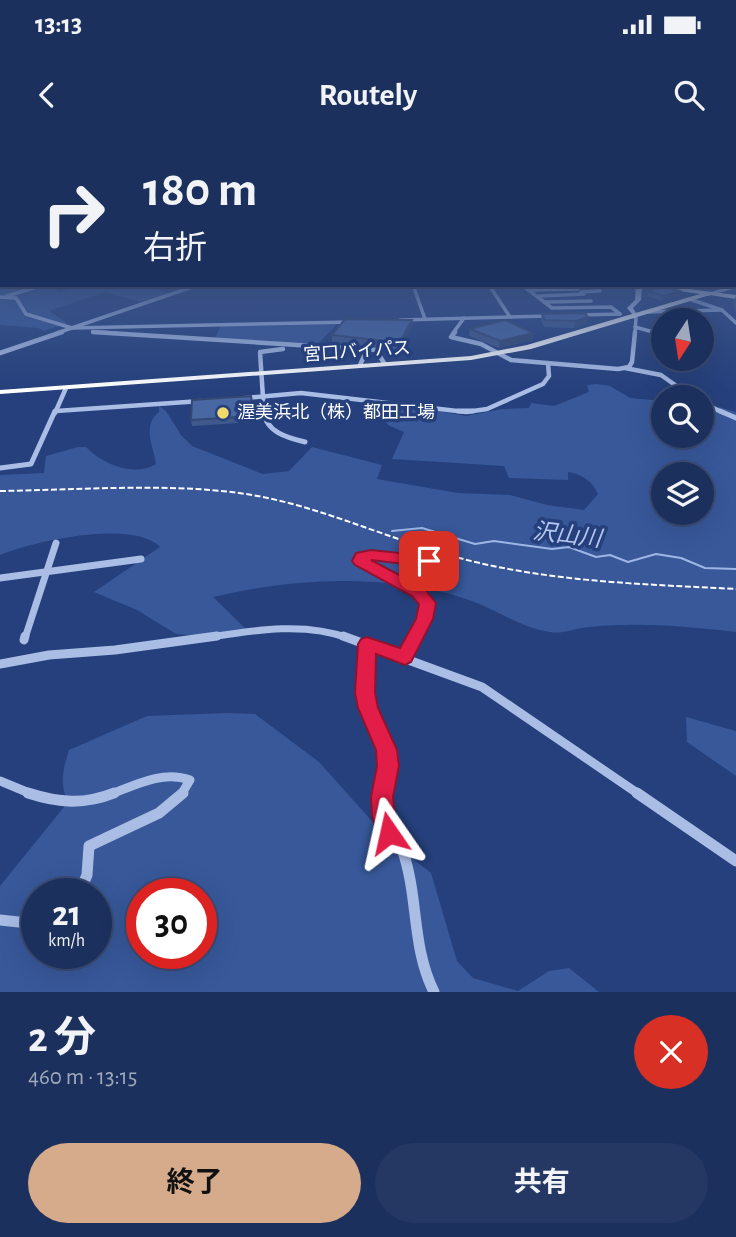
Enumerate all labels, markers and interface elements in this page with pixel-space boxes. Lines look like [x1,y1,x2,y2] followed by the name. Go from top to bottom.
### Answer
[35,11,82,37] text: 13:13
[28,76,66,114] icon: back
[670,76,708,114] icon: search
[319,79,417,111] text: Routely
[143,166,257,215] text: 180 m
[28,168,119,259] icon: right
[143,232,207,264] text: 右折
[651,308,714,371] north arrow
[651,308,714,525] map controls
[303,338,411,365] street label: 宮口バイパス
[651,385,714,448] button: search
[237,402,435,422] place label: 渥美浜北（株）都田工場
[215,405,231,421] marker: 渥美浜北（株）都田工場
[651,462,714,525] button: layers
[531,518,606,552] water label: 沢山川
[399,531,459,591] pin
[410,542,448,580] icon: arrive
[352,796,426,870] position arrow
[126,878,217,969] speed limit sign: 30
[52,897,81,932] text: 21
[48,932,85,950] text: km/h
[634,1015,708,1089] button: close
[28,1017,96,1059] text: 2 分
[28,1066,137,1089] text: 460 m · 13:15
[28,1143,361,1223] button: 終了
[375,1143,708,1223] button: 共有

